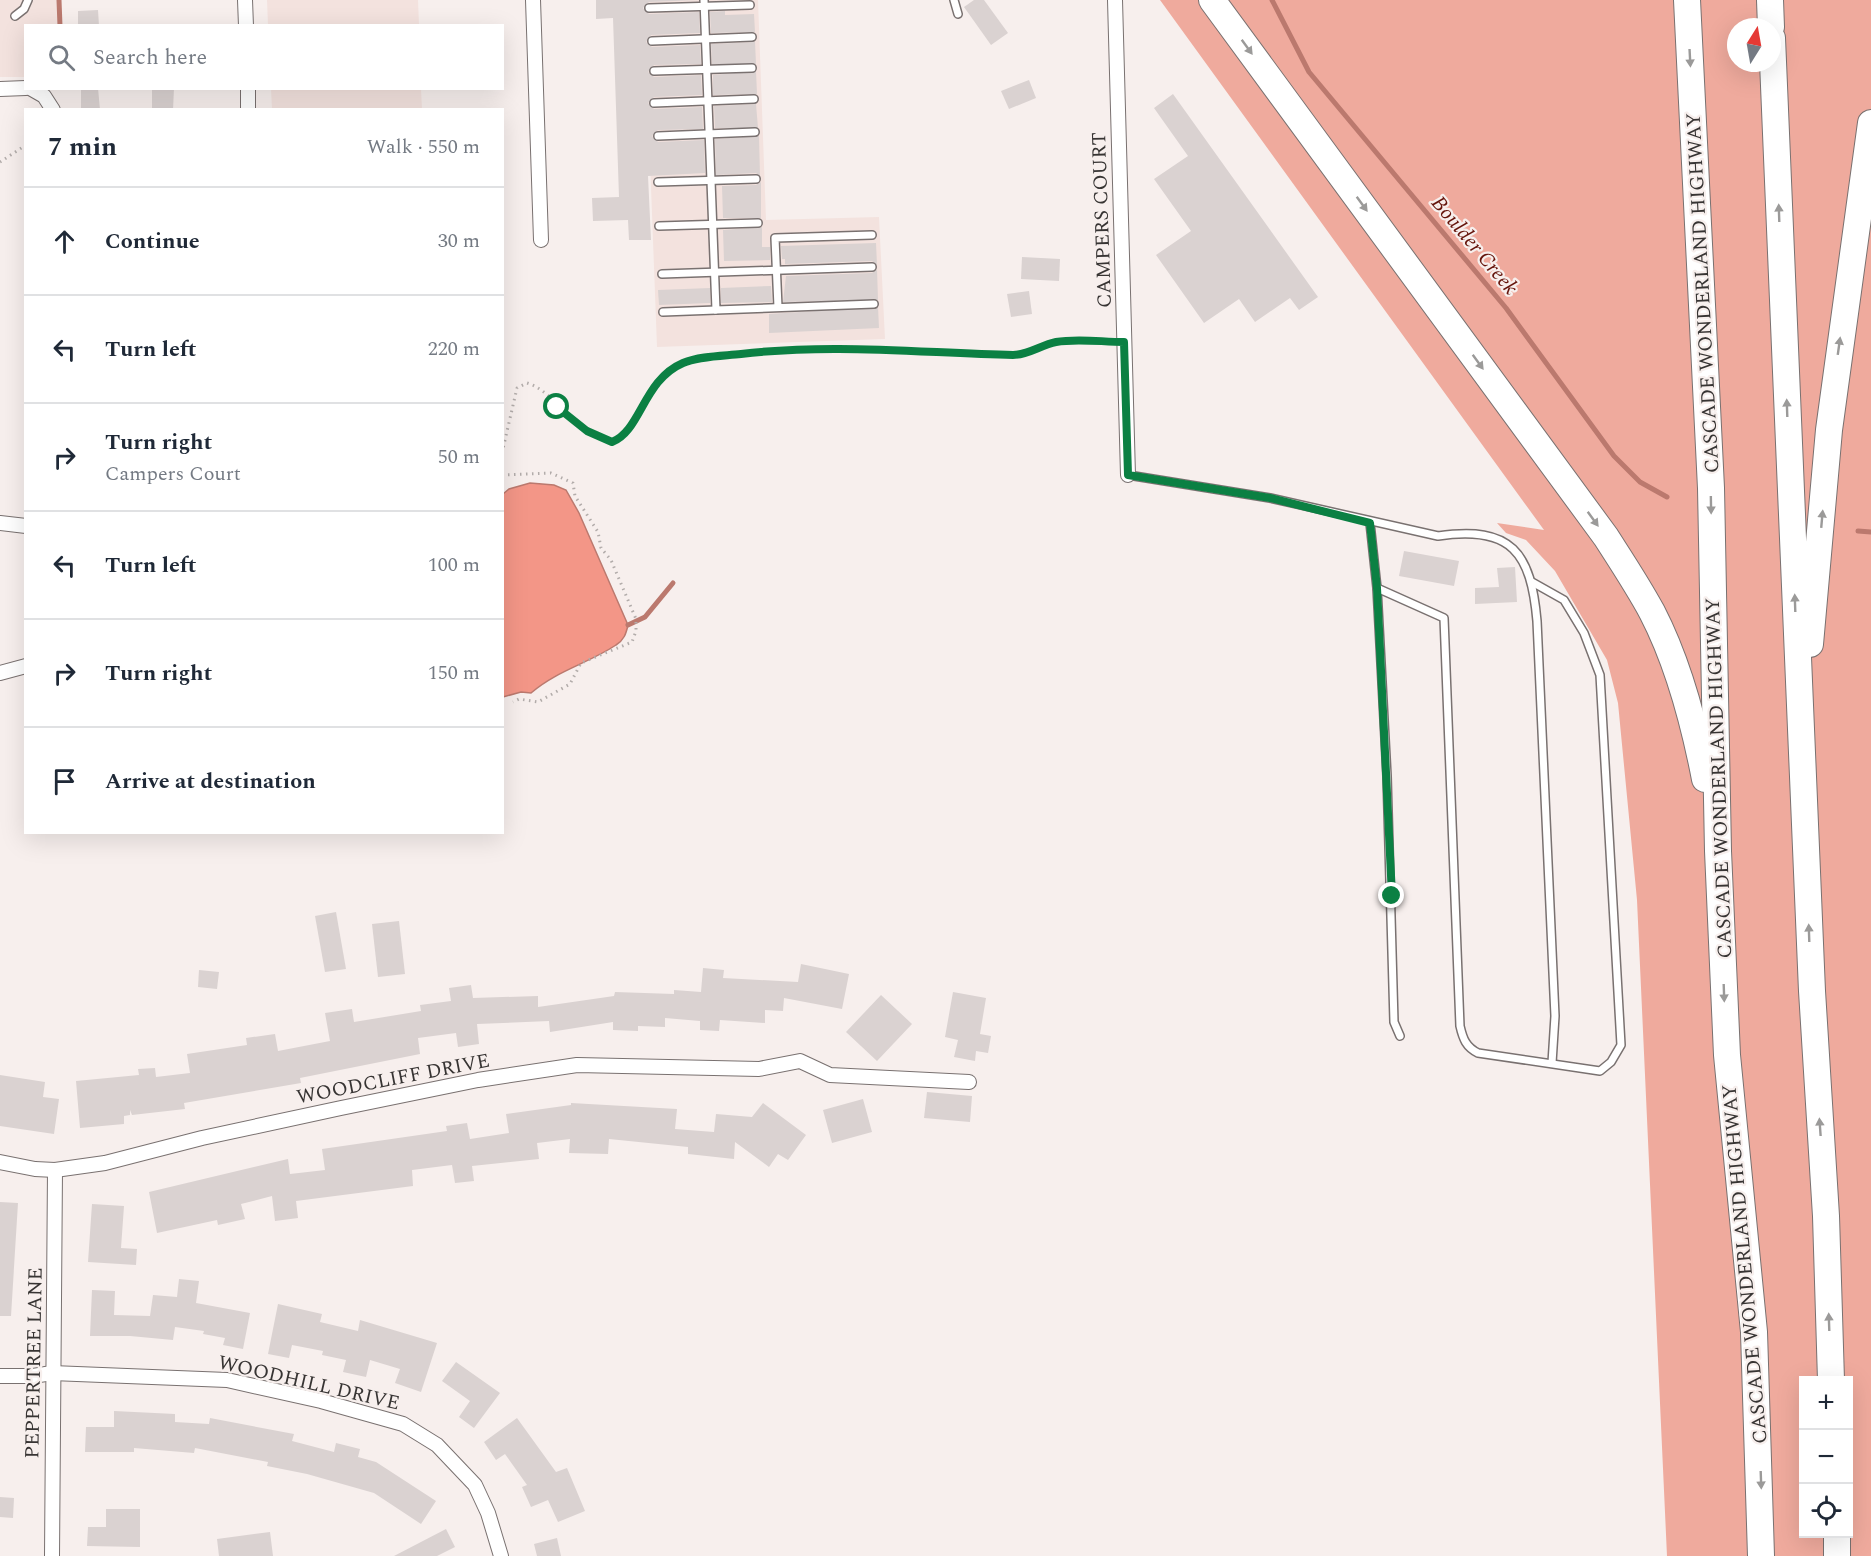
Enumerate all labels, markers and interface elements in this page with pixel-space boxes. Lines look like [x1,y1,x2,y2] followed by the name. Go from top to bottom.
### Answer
[1727,18,1781,72] north arrow
[24,24,504,90] search box
[1241,39,1253,55] one-way arrow
[45,41,78,74] icon: search
[93,41,207,74] text: Search here
[1686,49,1695,68] one-way arrow
[1679,112,1727,474] street label: CASCADE WONDERLAND HIGHWAY
[48,127,117,167] text: 7 min
[1084,131,1120,308] street label: CAMPERS COURT
[367,132,480,162] text: Walk · 550 m
[1423,189,1526,303] water label: Boulder Creek
[1356,197,1368,212] one-way arrow
[1775,203,1784,222] one-way arrow
[48,225,81,258] icon: ahead
[105,225,200,258] text: Continue
[438,226,480,256] text: 30 m
[48,333,81,366] icon: left
[105,333,197,366] text: Turn left
[428,334,480,364] text: 220 m
[1835,337,1844,356] one-way arrow
[1471,354,1483,369] one-way arrow
[543,393,569,419] route start
[1783,398,1792,417] one-way arrow
[105,426,212,459] text: Turn right
[48,441,81,474] icon: right
[438,442,480,472] text: 50 m
[105,459,241,489] text: Campers Court
[1706,495,1716,514] one-way arrow
[1817,510,1827,529] one-way arrow
[1587,511,1599,527] one-way arrow
[48,549,81,582] icon: left
[105,549,197,582] text: Turn left
[428,550,480,580] text: 100 m
[1791,593,1800,612] one-way arrow
[1698,597,1740,959] street label: CASCADE WONDERLAND HIGHWAY
[48,657,81,690] icon: right
[105,657,212,690] text: Turn right
[428,658,480,688] text: 150 m
[48,765,81,798] icon: arrive
[105,765,316,798] text: Arrive at destination
[1378,882,1404,908] route end
[1804,923,1814,942] one-way arrow
[1720,983,1729,1002] one-way arrow
[294,1046,492,1112] street label: WOODCLIFF DRIVE
[1714,1083,1776,1445] street label: CASCADE WONDERLAND HIGHWAY
[1816,1118,1825,1137] one-way arrow
[17,1267,51,1459] street label: PEPPERTREE LANE
[1825,1313,1834,1332] one-way arrow
[215,1347,403,1418] street label: WOODHILL DRIVE
[1799,1376,1853,1538] map controls
[1799,1376,1853,1430] button: +
[1799,1430,1853,1484] button: −
[1756,1471,1765,1490] one-way arrow
[1799,1484,1853,1538] button: locate

